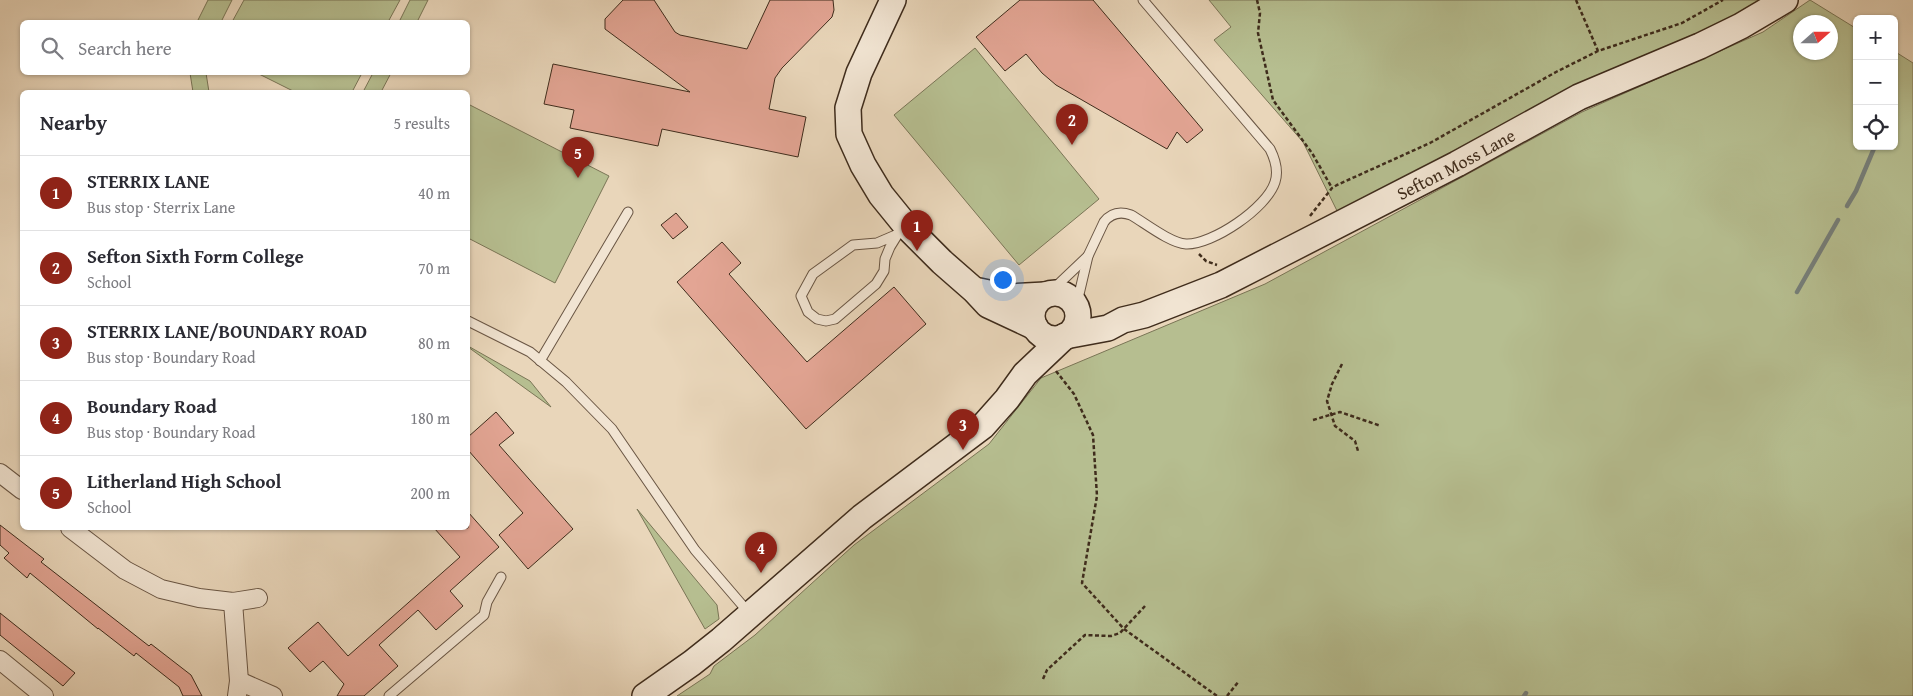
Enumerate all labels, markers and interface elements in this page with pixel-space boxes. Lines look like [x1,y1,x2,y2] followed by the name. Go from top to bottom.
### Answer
[1793,15,1838,60] north arrow
[1853,15,1898,150] map controls
[1853,15,1898,60] button: +
[20,20,470,75] search box
[38,34,66,62] icon: search
[78,34,172,62] text: Search here
[1853,60,1898,105] button: −
[1056,104,1088,145] pin: 2
[1853,105,1898,150] button: locate
[40,107,107,138] text: Nearby
[393,111,450,135] text: 5 results
[1392,121,1520,206] street label: Sefton Moss Lane
[562,137,594,178] pin: 5
[87,167,209,195] text: STERRIX LANE
[52,181,60,205] text: 1
[418,181,450,205] text: 40 m
[87,195,235,219] text: Bus stop · Sterrix Lane
[901,210,933,251] pin: 1
[87,242,304,270] text: Sefton Sixth Form College
[52,256,60,280] text: 2
[418,256,450,280] text: 70 m
[990,267,1016,293] your location
[87,270,131,294] text: School
[87,317,367,345] text: STERRIX LANE/BOUNDARY ROAD
[52,331,60,355] text: 3
[418,331,450,355] text: 80 m
[87,345,256,369] text: Bus stop · Boundary Road
[87,392,217,420] text: Boundary Road
[52,406,60,430] text: 4
[410,406,450,430] text: 180 m
[947,409,979,450] pin: 3
[87,420,256,444] text: Bus stop · Boundary Road
[87,467,281,495] text: Litherland High School
[52,481,60,505] text: 5
[410,481,450,505] text: 200 m
[87,495,131,519] text: School
[745,532,777,573] pin: 4

